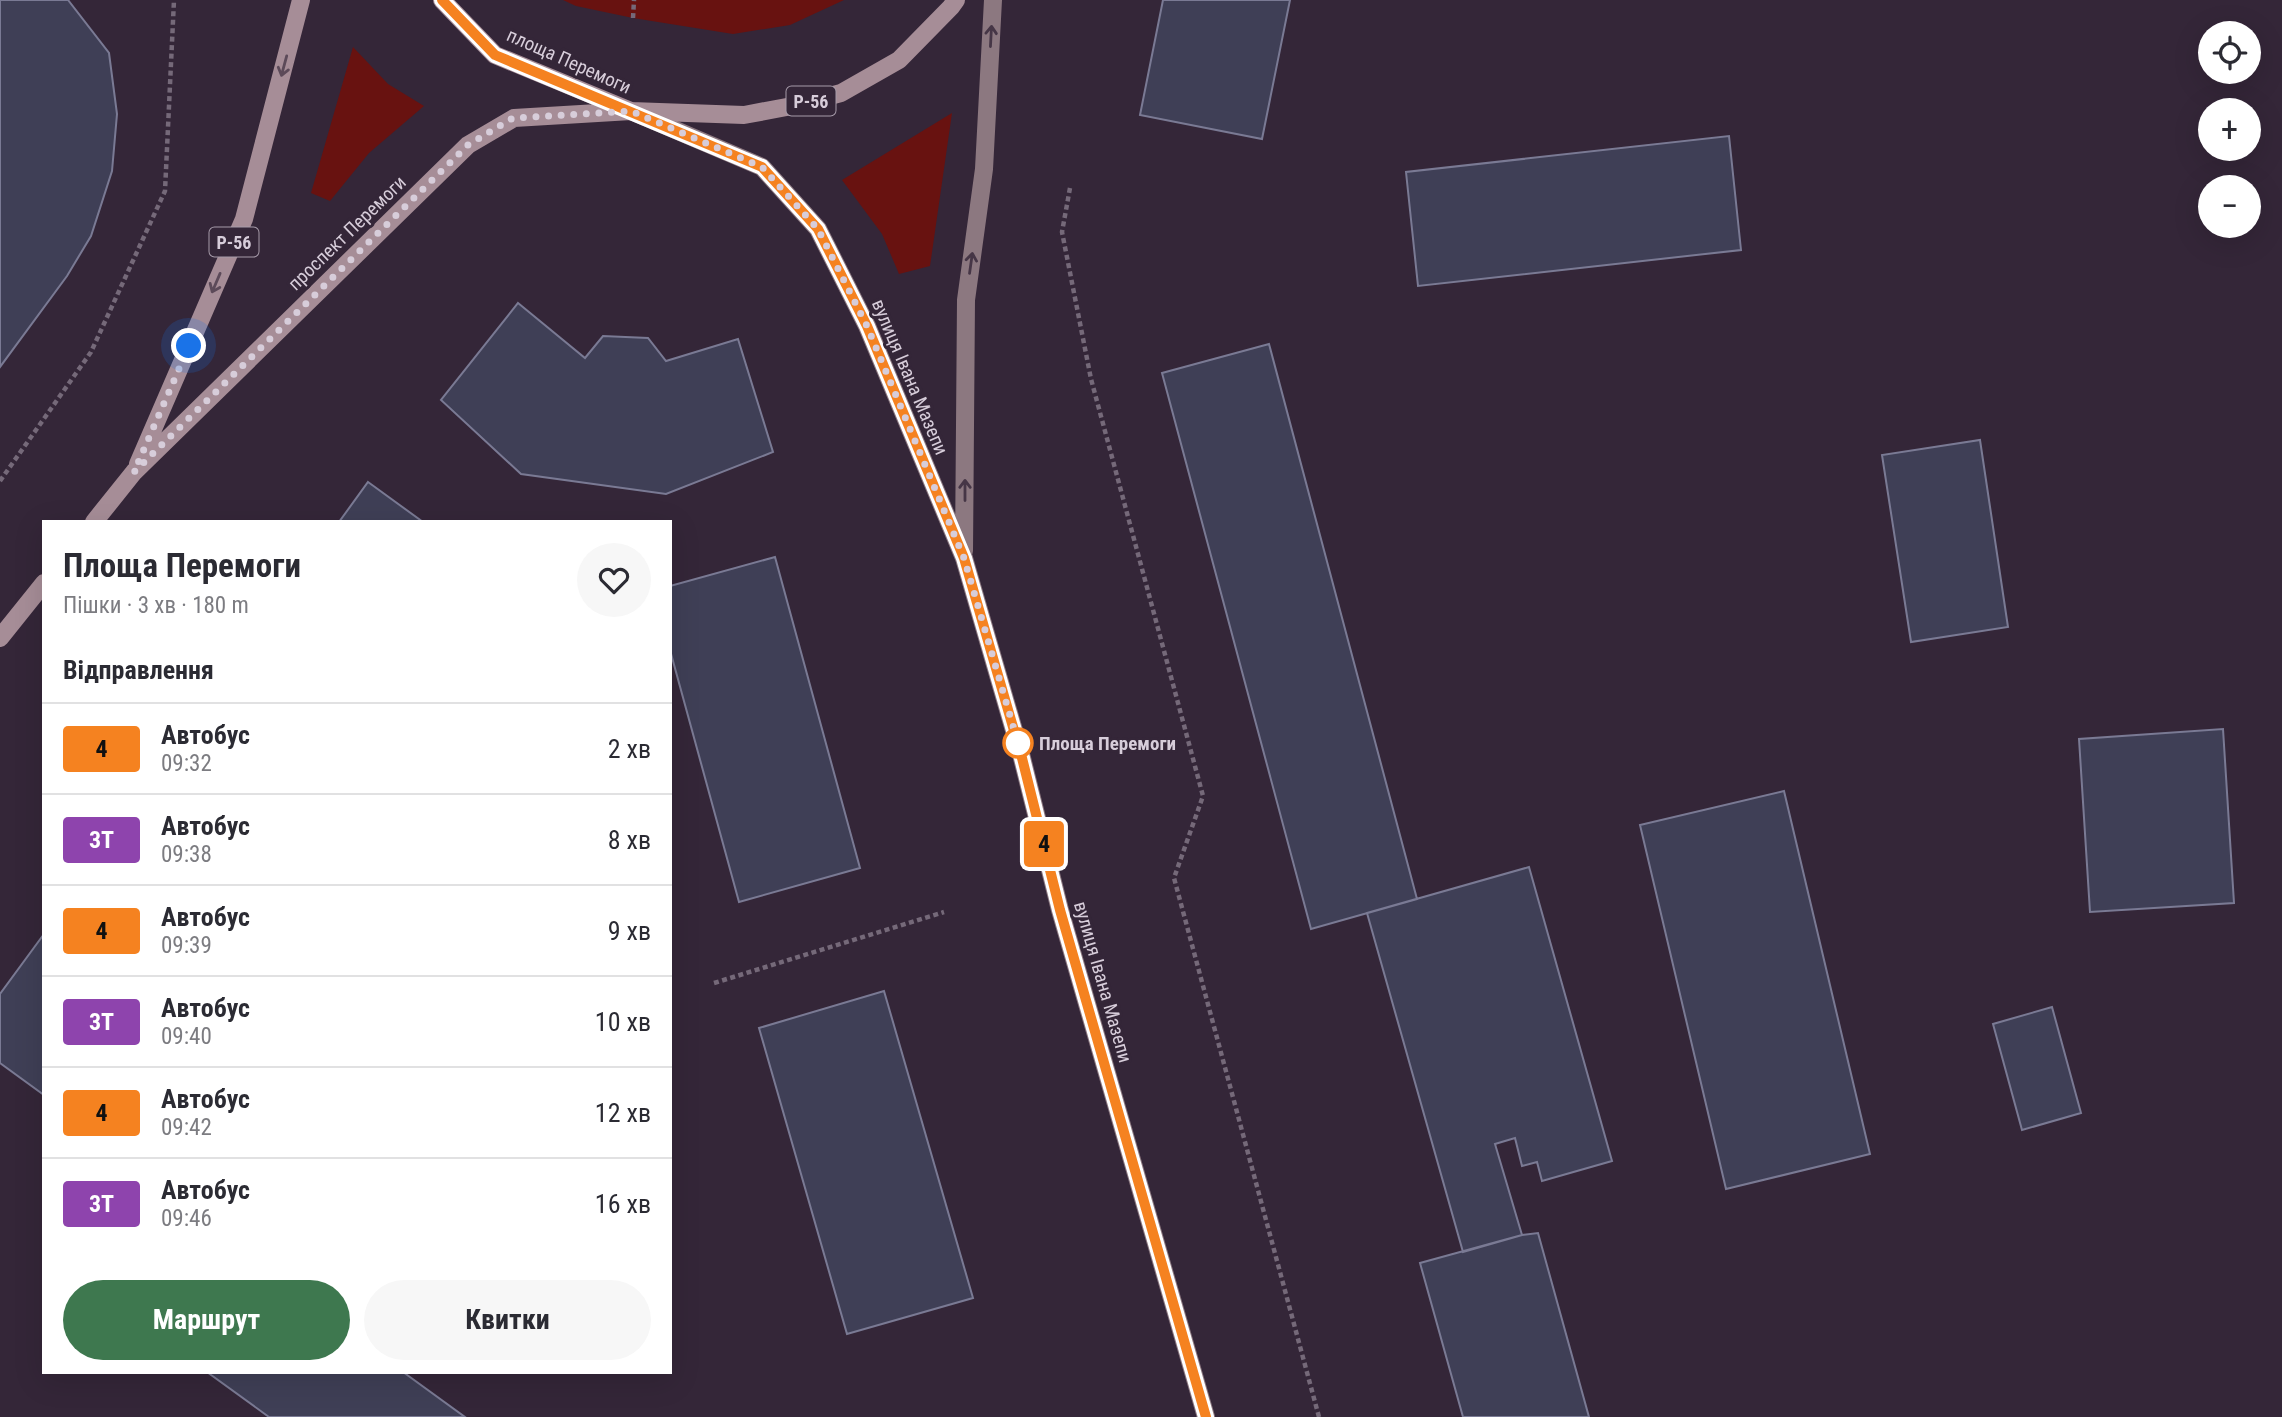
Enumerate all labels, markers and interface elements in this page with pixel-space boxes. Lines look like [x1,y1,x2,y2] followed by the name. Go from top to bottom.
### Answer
[2198,21,2261,238] map controls
[2198,21,2261,84] button: locate
[503,23,635,99] street label: площа Перемоги
[985,25,998,48] one-way arrow
[277,54,290,77] one-way arrow
[786,86,836,116] road number: Р-56
[2198,98,2261,161] button: +
[283,171,411,295] street label: проспект Перемоги
[2198,175,2261,238] button: −
[210,228,258,256] road number: Р-56
[965,252,978,275] one-way arrow
[209,272,222,293] one-way arrow
[867,296,953,458] street label: вулиця Івана Мазепи
[171,328,206,363] your location
[958,479,972,502] one-way arrow
[577,543,651,617] button: heart
[63,546,301,585] text: Площа Перемоги
[63,592,249,619] text: Пішки · 3 хв · 180 m
[63,655,214,685] text: Відправлення
[161,720,250,750] text: Автобус
[1003,728,1033,758] marker: Площа Перемоги
[1039,732,1176,755] place label: Площа Перемоги
[608,734,651,764] text: 2 хв
[95,735,108,763] text: 4
[161,750,212,777] text: 09:32
[161,811,250,841] text: Автобус
[1021,821,1067,867] line badge: 4
[608,825,651,855] text: 8 хв
[89,826,114,854] text: 3Т
[1038,830,1050,858] text: 4
[161,841,212,868] text: 09:38
[1069,899,1137,1065] street label: вулиця Івана Мазепи
[161,902,250,932] text: Автобус
[608,916,651,946] text: 9 хв
[95,917,108,945] text: 4
[161,932,212,959] text: 09:39
[161,993,250,1023] text: Автобус
[595,1007,651,1037] text: 10 хв
[89,1008,114,1036] text: 3Т
[161,1023,212,1050] text: 09:40
[161,1084,250,1114] text: Автобус
[595,1098,651,1128] text: 12 хв
[95,1099,108,1127] text: 4
[161,1114,212,1141] text: 09:42
[161,1175,250,1205] text: Автобус
[595,1189,651,1219] text: 16 хв
[89,1190,114,1218] text: 3Т
[161,1205,212,1232] text: 09:46
[63,1280,350,1360] button: Маршрут
[364,1280,651,1360] button: Квитки

